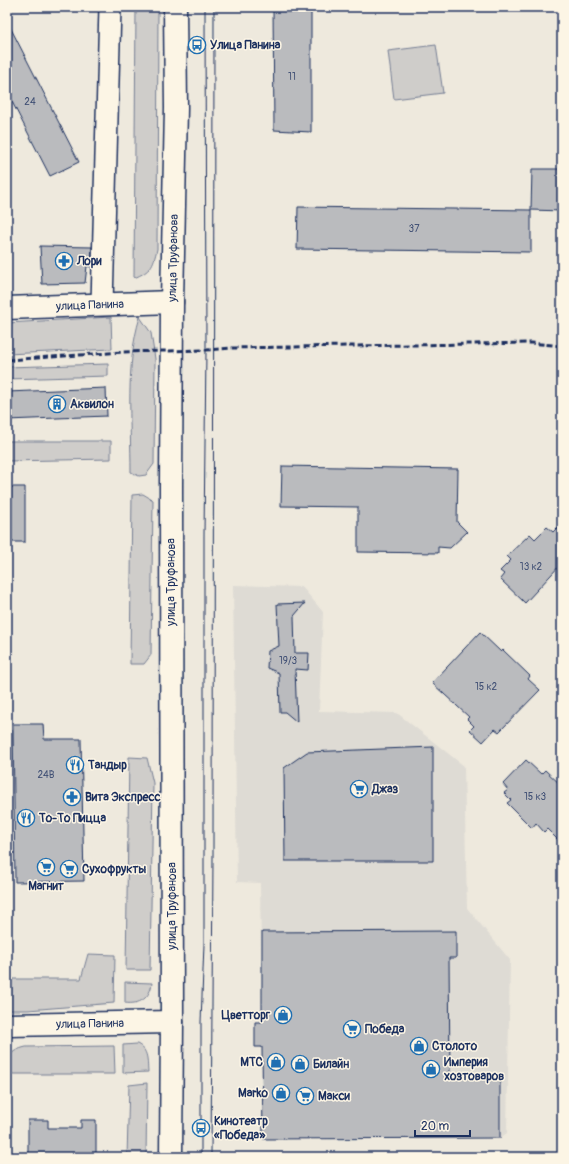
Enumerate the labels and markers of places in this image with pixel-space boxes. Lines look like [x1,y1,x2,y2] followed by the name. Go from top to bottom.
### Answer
[187,35,207,55] bus stop icon: Улица Панина
[210,38,281,53] place label: Улица Панина
[54,251,74,271] pharmacy icon: Лори
[76,254,102,269] place label: Лори
[47,394,67,414] building icon: Аквилон
[70,397,114,412] place label: Аквилон
[65,755,85,775] restaurant icon: Тандыр
[87,758,127,773] place label: Тандыр
[349,779,369,799] supermarket icon: Джаз
[371,782,398,797] place label: Джаз
[62,787,82,807] pharmacy icon: Вита Экспресс
[85,790,161,805] place label: Вита Экспресс
[16,808,36,828] restaurant icon: То-То Пицца
[38,811,107,826] place label: То-То Пицца
[36,857,56,877] supermarket icon: Магнит
[59,859,79,879] supermarket icon: Сухофрукты
[82,862,146,877] place label: Сухофрукты
[28,879,65,894] place label: Магнит
[273,1005,293,1025] shop icon: Цветторг
[221,1008,271,1023] place label: Цветторг
[342,1019,362,1039] supermarket icon: Победа
[365,1022,405,1037] place label: Победа
[409,1036,429,1056] shop icon: Столото
[432,1039,478,1054] place label: Столото
[266,1052,286,1072] shop icon: МТС
[290,1054,310,1074] shop icon: Билайн
[240,1055,264,1070] place label: МТС
[443,1055,504,1084] place label: Империя хозтоваров
[313,1057,349,1072] place label: Билайн
[421,1059,441,1079] shop icon: Империя хозтоваров
[271,1083,291,1103] shop icon: Marko
[238,1086,269,1101] place label: Marko
[295,1086,315,1106] supermarket icon: Макси
[318,1089,351,1104] place label: Макси
[213,1114,268,1143] place label: Кинотеатр «Победа»
[191,1118,211,1138] bus stop icon: Кинотеатр «Победа»

